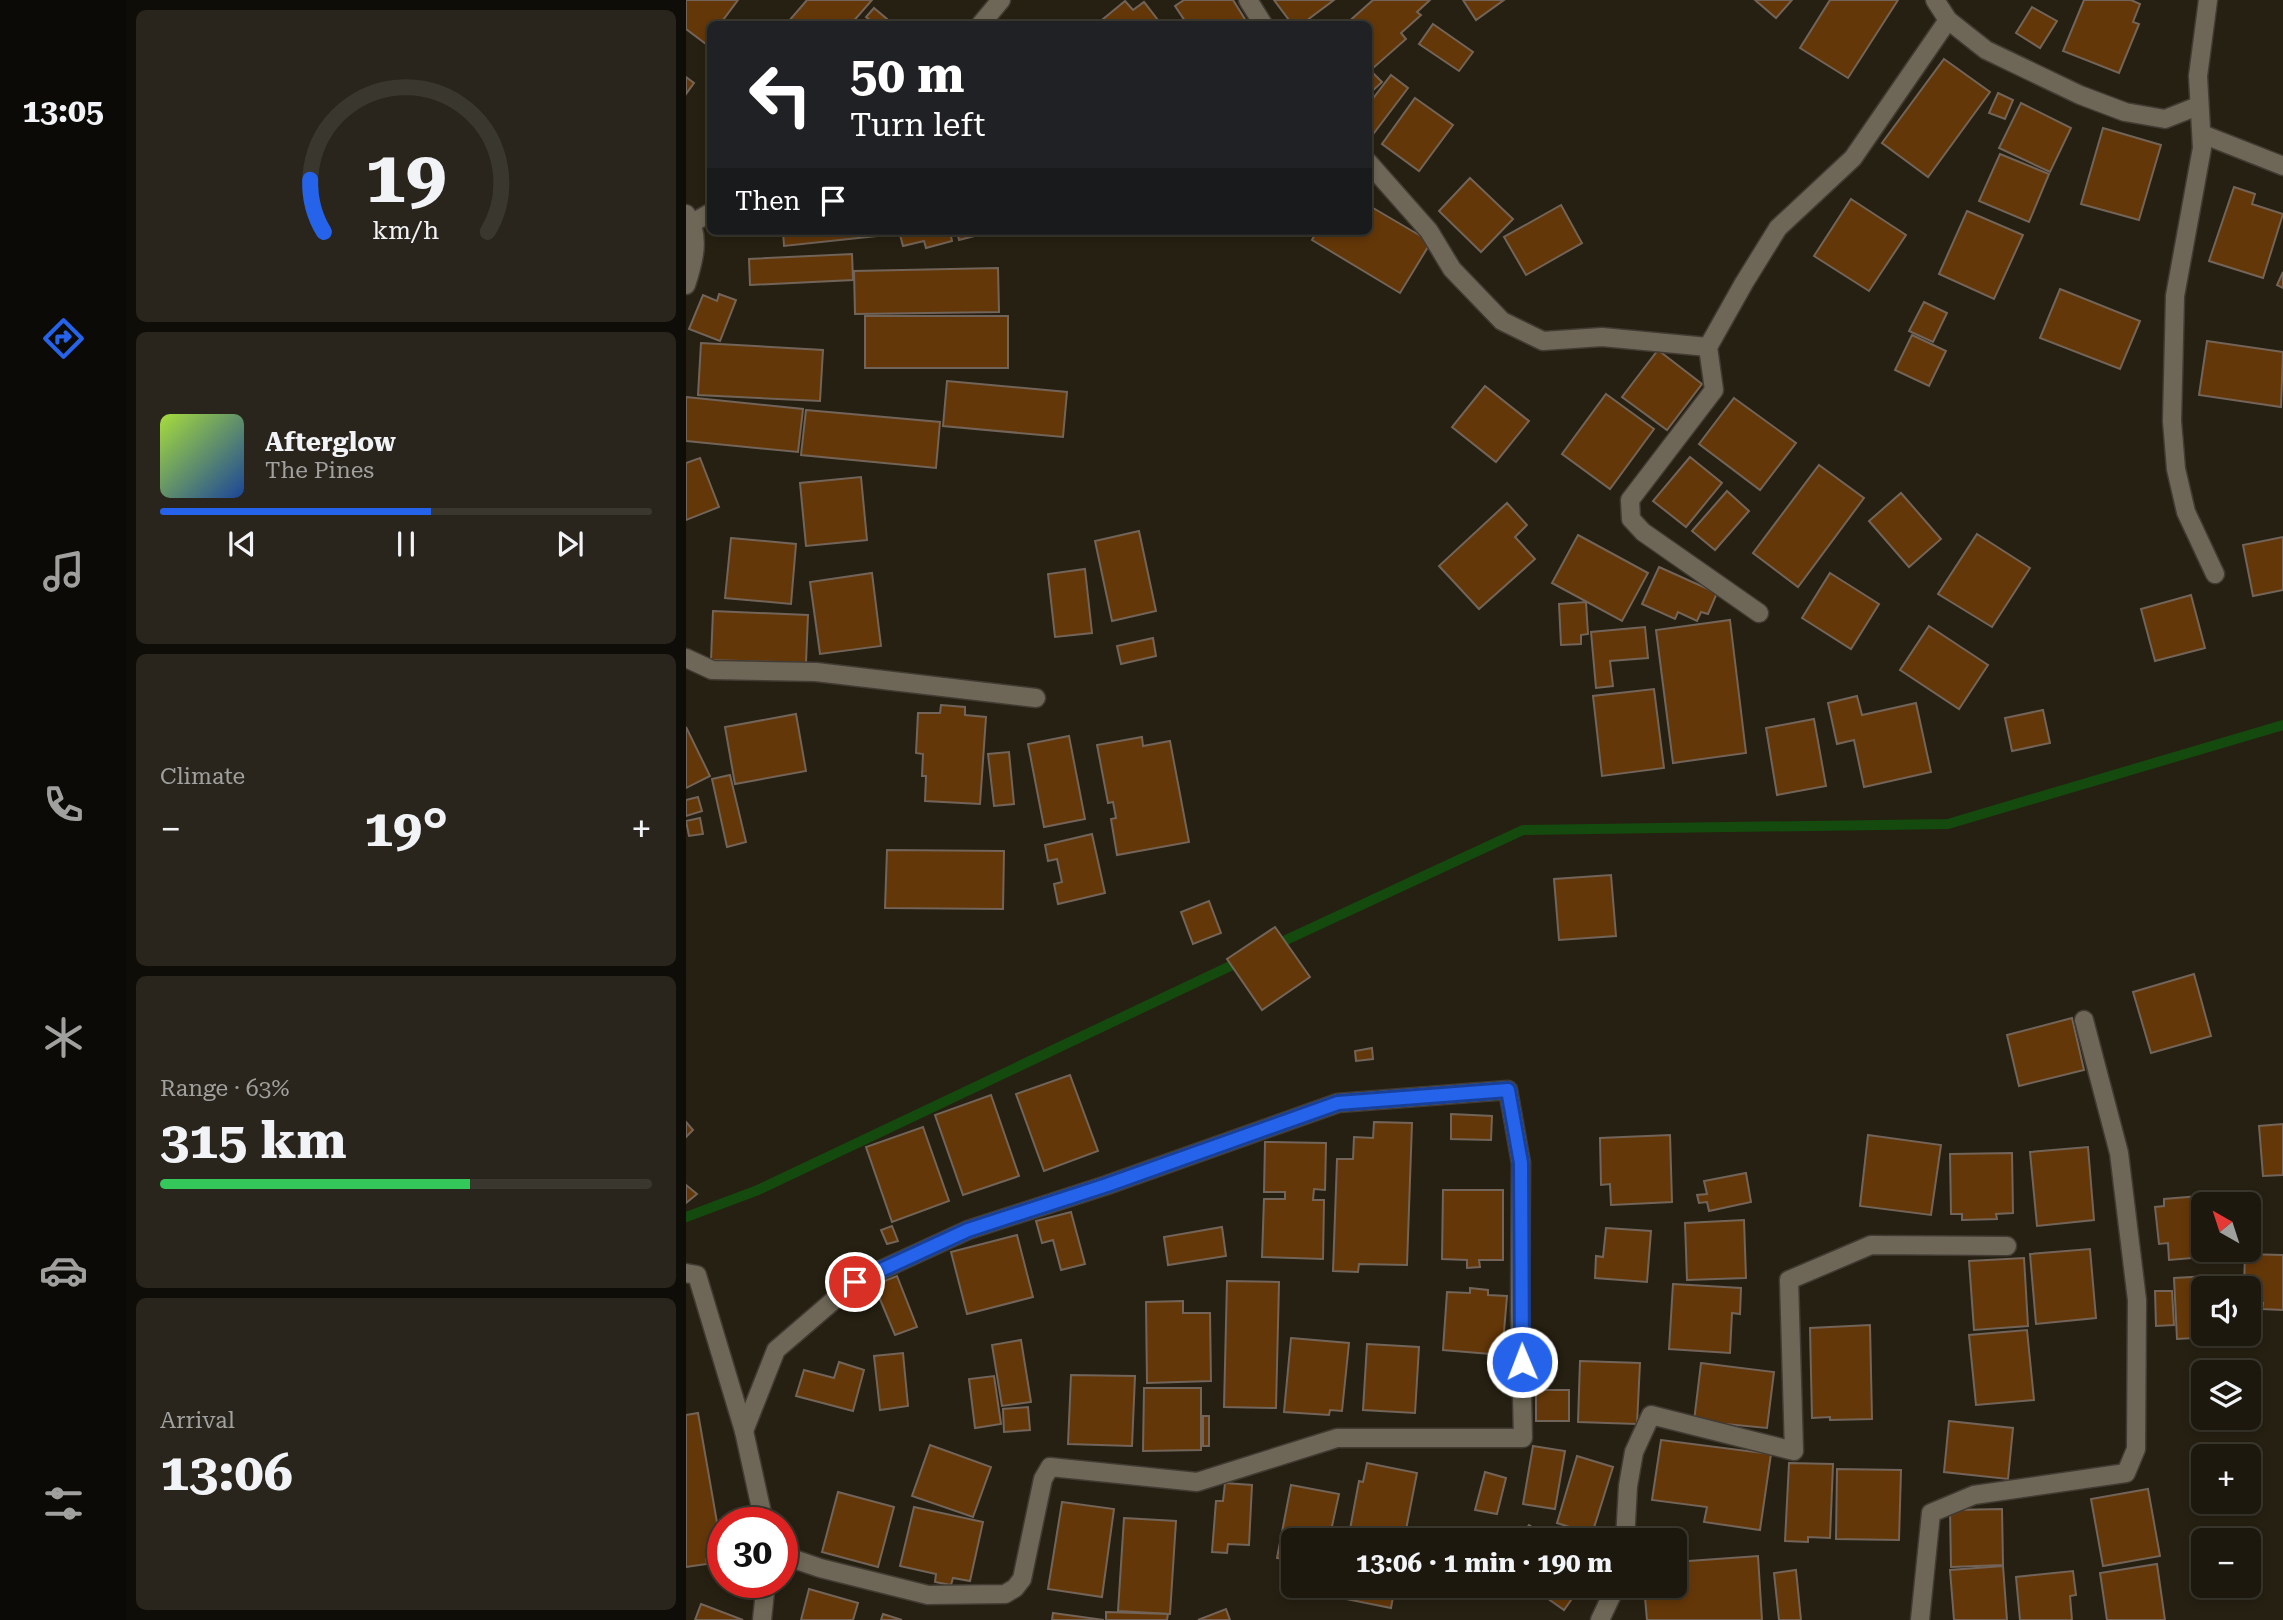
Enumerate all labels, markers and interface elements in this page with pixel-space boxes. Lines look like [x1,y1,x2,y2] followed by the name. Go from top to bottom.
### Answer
[850,47,965,104] text: 50 m
[735,49,826,140] icon: left
[22,92,104,130] text: 13:05
[850,106,985,144] text: Turn left
[365,135,447,220] text: 19
[814,182,852,220] icon: arrive
[735,186,800,216] text: Then
[373,216,439,245] text: km/h
[39,314,88,363] icon: directions
[265,427,396,457] text: Afterglow
[265,457,374,484] text: The Pines
[223,525,261,563] icon: previous
[387,525,425,563] icon: pause
[551,525,589,563] icon: next
[39,547,88,596] icon: music
[160,763,245,790] text: Climate
[39,780,88,829] icon: phone
[364,798,448,859] text: 19°
[160,807,181,851] text: −
[631,807,652,851] text: +
[39,1013,88,1062] icon: climate
[160,1075,289,1102] text: Range · 63%
[160,1110,347,1171] text: 315 km
[2191,1192,2261,1262] north arrow
[2191,1192,2261,1598] map controls
[39,1246,88,1295] icon: car
[825,1252,885,1312] pin
[836,1263,874,1301] icon: arrive
[2191,1276,2261,1346] button: sound
[1485,1325,1559,1399] position arrow
[2191,1360,2261,1430] button: layers
[160,1407,235,1434] text: Arrival
[160,1442,293,1503] text: 13:06
[2191,1444,2261,1514] button: +
[39,1479,88,1528] icon: filters
[707,1507,798,1598] speed limit sign: 30
[2191,1528,2261,1598] button: −
[1356,1548,1612,1578] text: 13:06 · 1 min · 190 m

